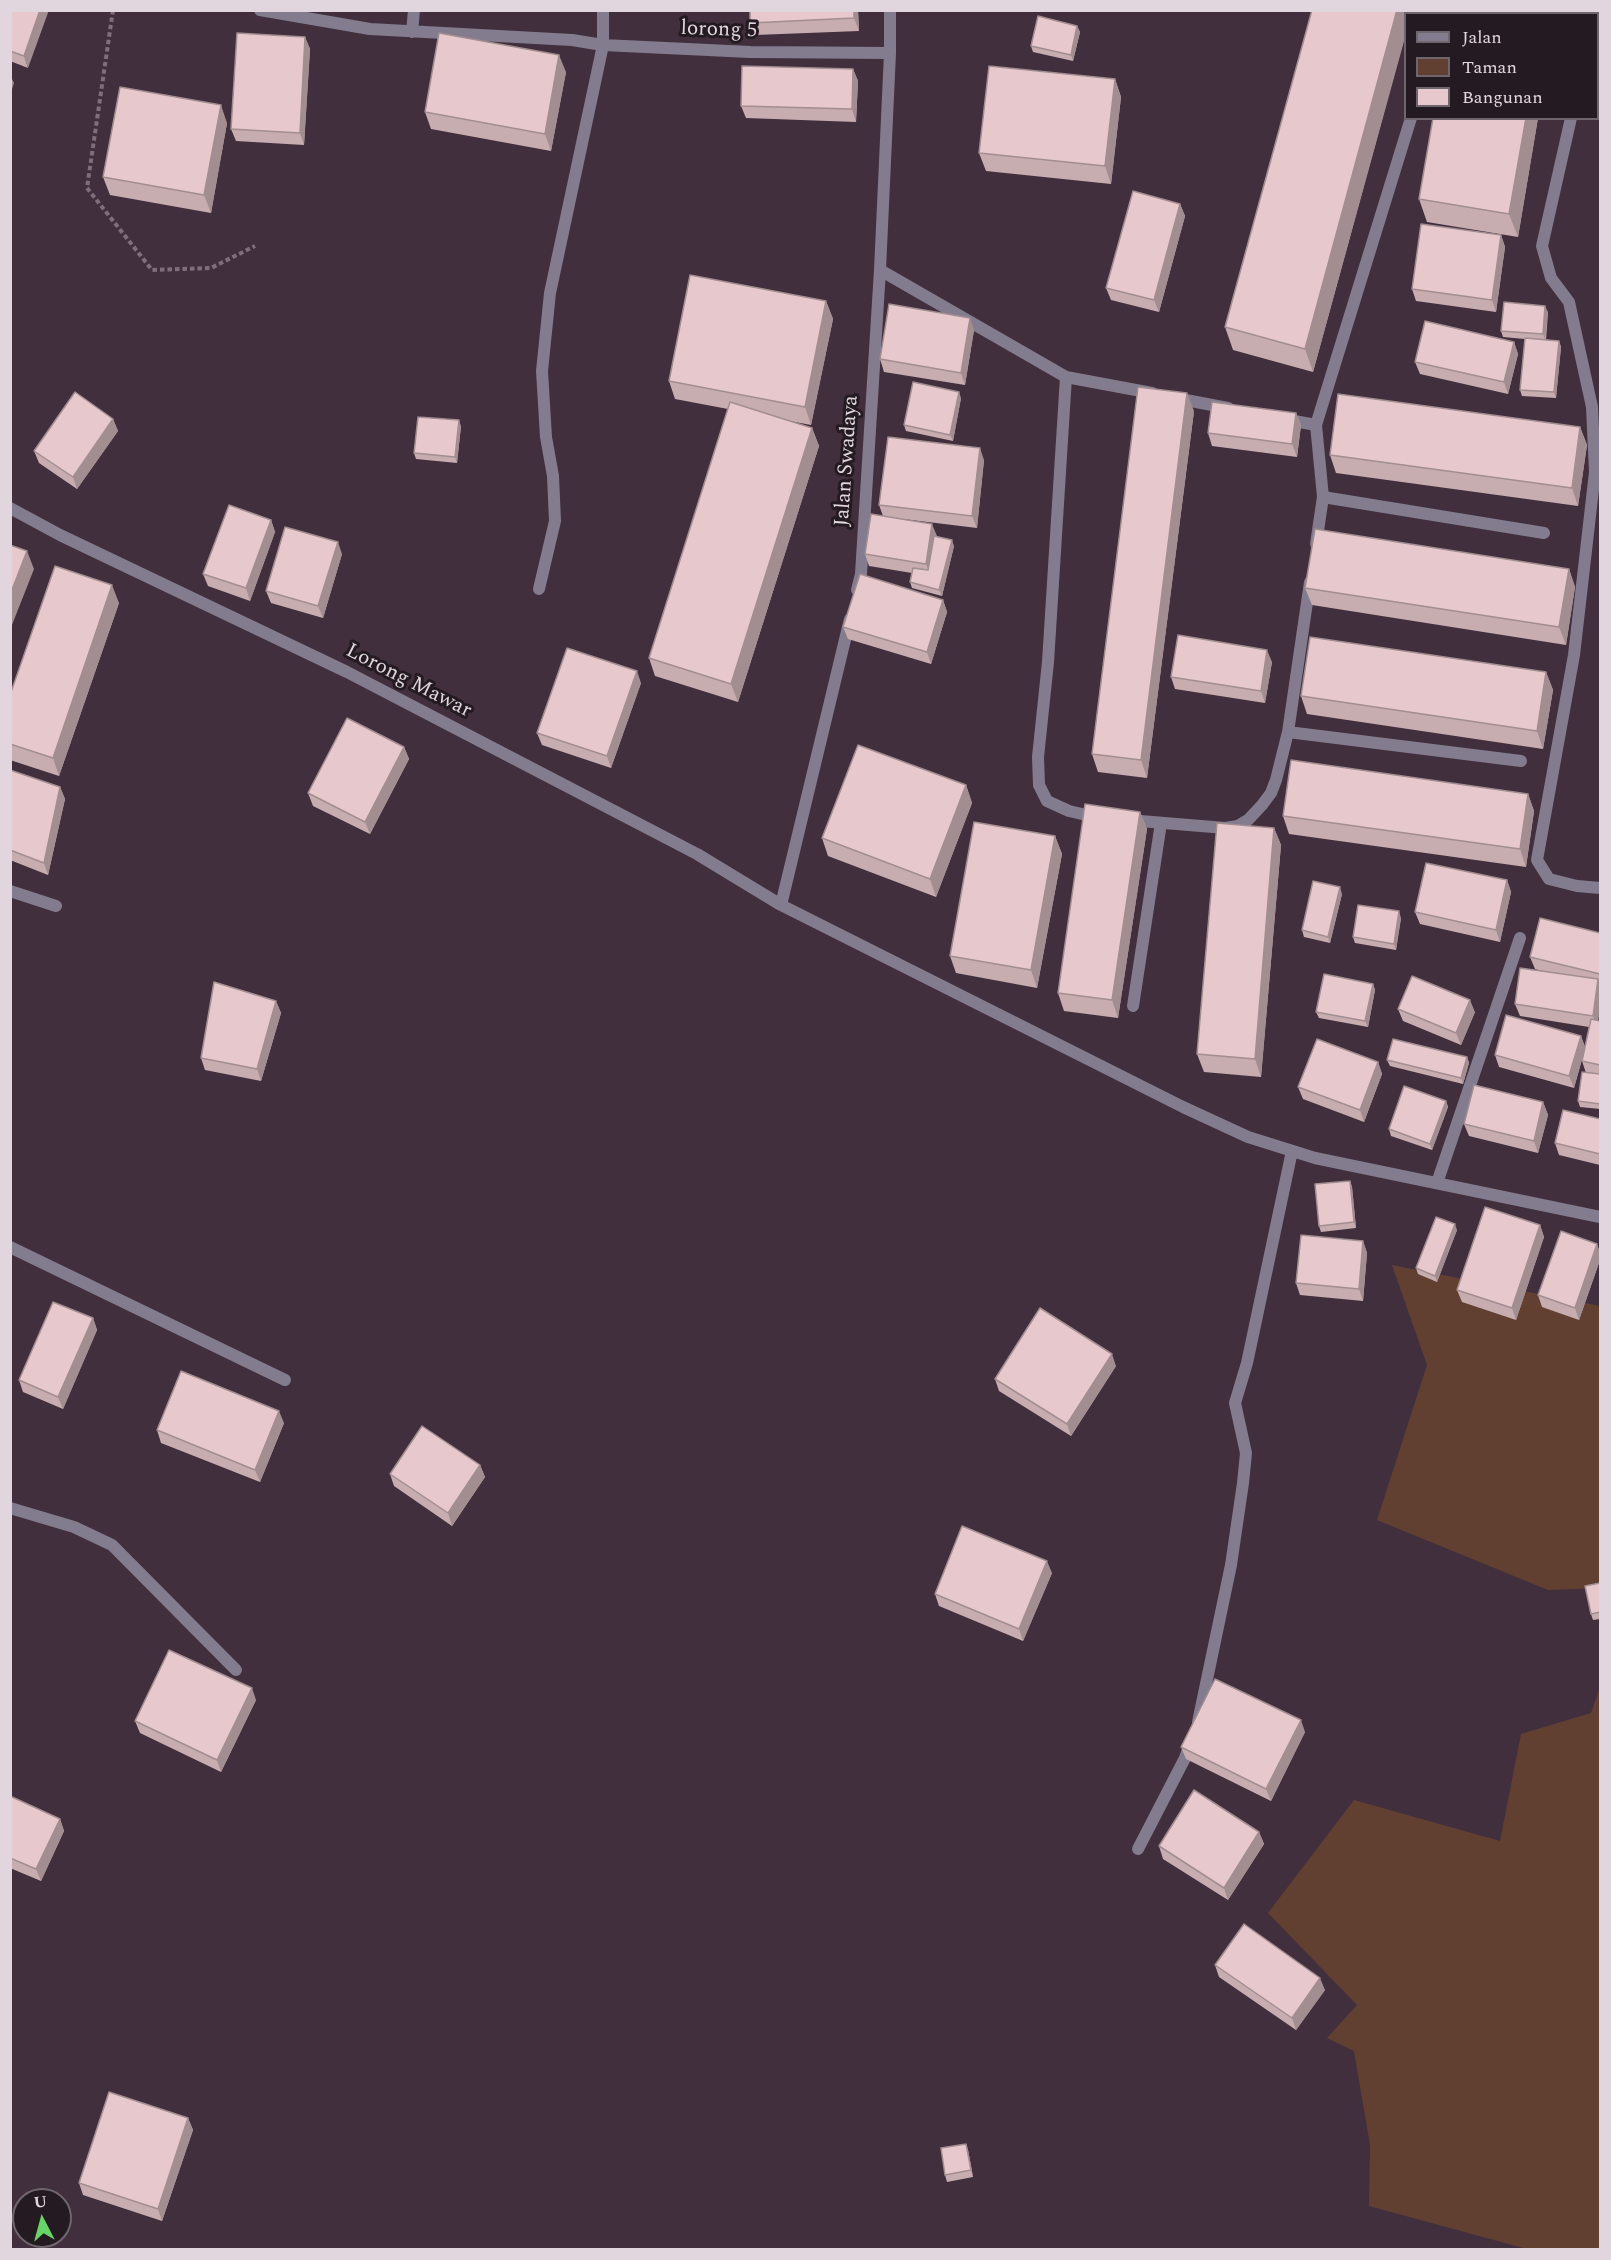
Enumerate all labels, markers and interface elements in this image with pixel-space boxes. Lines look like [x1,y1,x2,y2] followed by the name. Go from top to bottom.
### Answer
[1404,12,1599,120] legend
[680,17,758,45] street label: lorong 5
[1462,24,1502,51] text: Jalan
[1462,54,1517,81] text: Taman
[1462,84,1543,111] text: Bangunan
[831,395,865,527] street label: Jalan Swadaya
[341,639,475,725] street label: Lorong Mawar
[12,2188,72,2248] north arrow
[32,2189,48,2215] text: U

